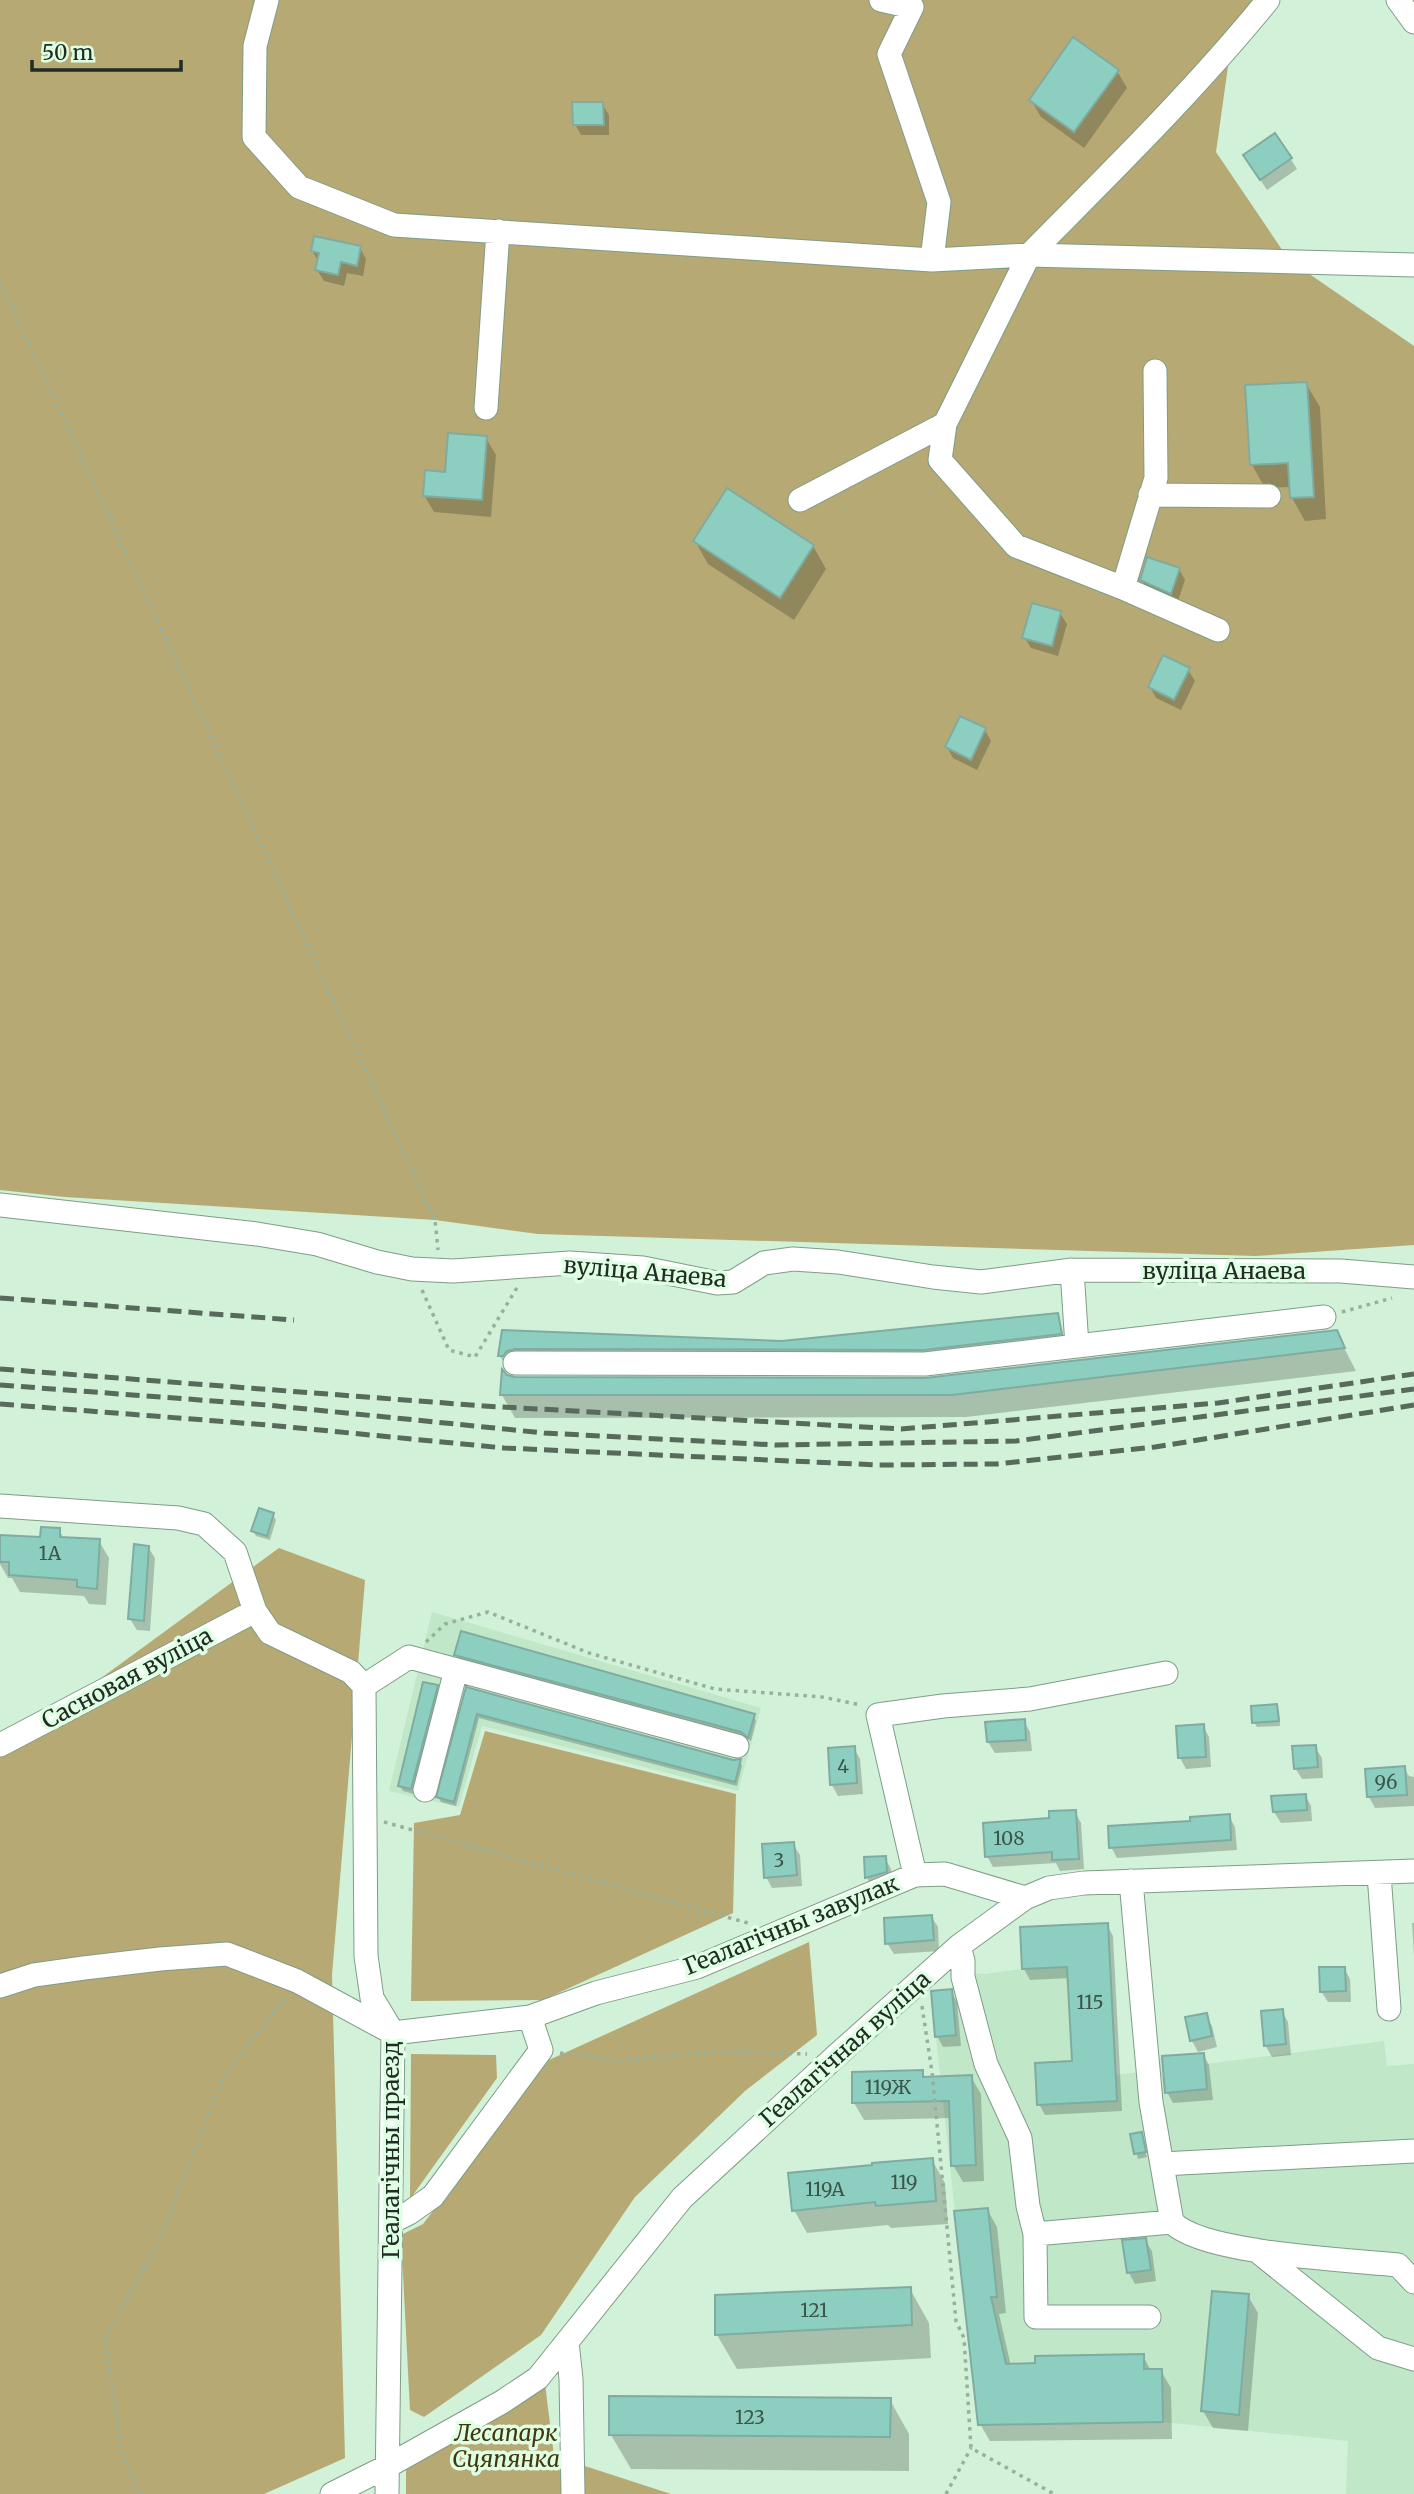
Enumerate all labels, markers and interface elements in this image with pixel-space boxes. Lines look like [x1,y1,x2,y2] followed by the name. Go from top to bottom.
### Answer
[32,28,180,72] scale bar
[42,39,93,66] text: 50 m
[562,1250,728,1293] street label: вуліца Анаева
[1142,1256,1306,1285] street label: вуліца Анаева
[39,1541,62,1565] house number: 1А
[36,1620,217,1735] street label: Сасновая вуліца
[837,1754,849,1778] house number: 4
[1375,1770,1397,1794] house number: 96
[993,1826,1025,1850] house number: 108
[774,1848,784,1872] house number: 3
[679,1868,903,1981] street label: Геалагічны завулак
[753,1964,936,2133] street label: Геалагічная вуліца
[1076,1990,1104,2014] house number: 115
[376,2041,405,2259] street label: Геалагічны праезд
[865,2075,911,2099] house number: 119Ж
[890,2170,918,2194] house number: 119
[805,2177,845,2201] house number: 119А
[800,2298,828,2322] house number: 121
[735,2405,765,2429] house number: 123
[452,2418,560,2473] park label: Лесапарк Сцяпянка

